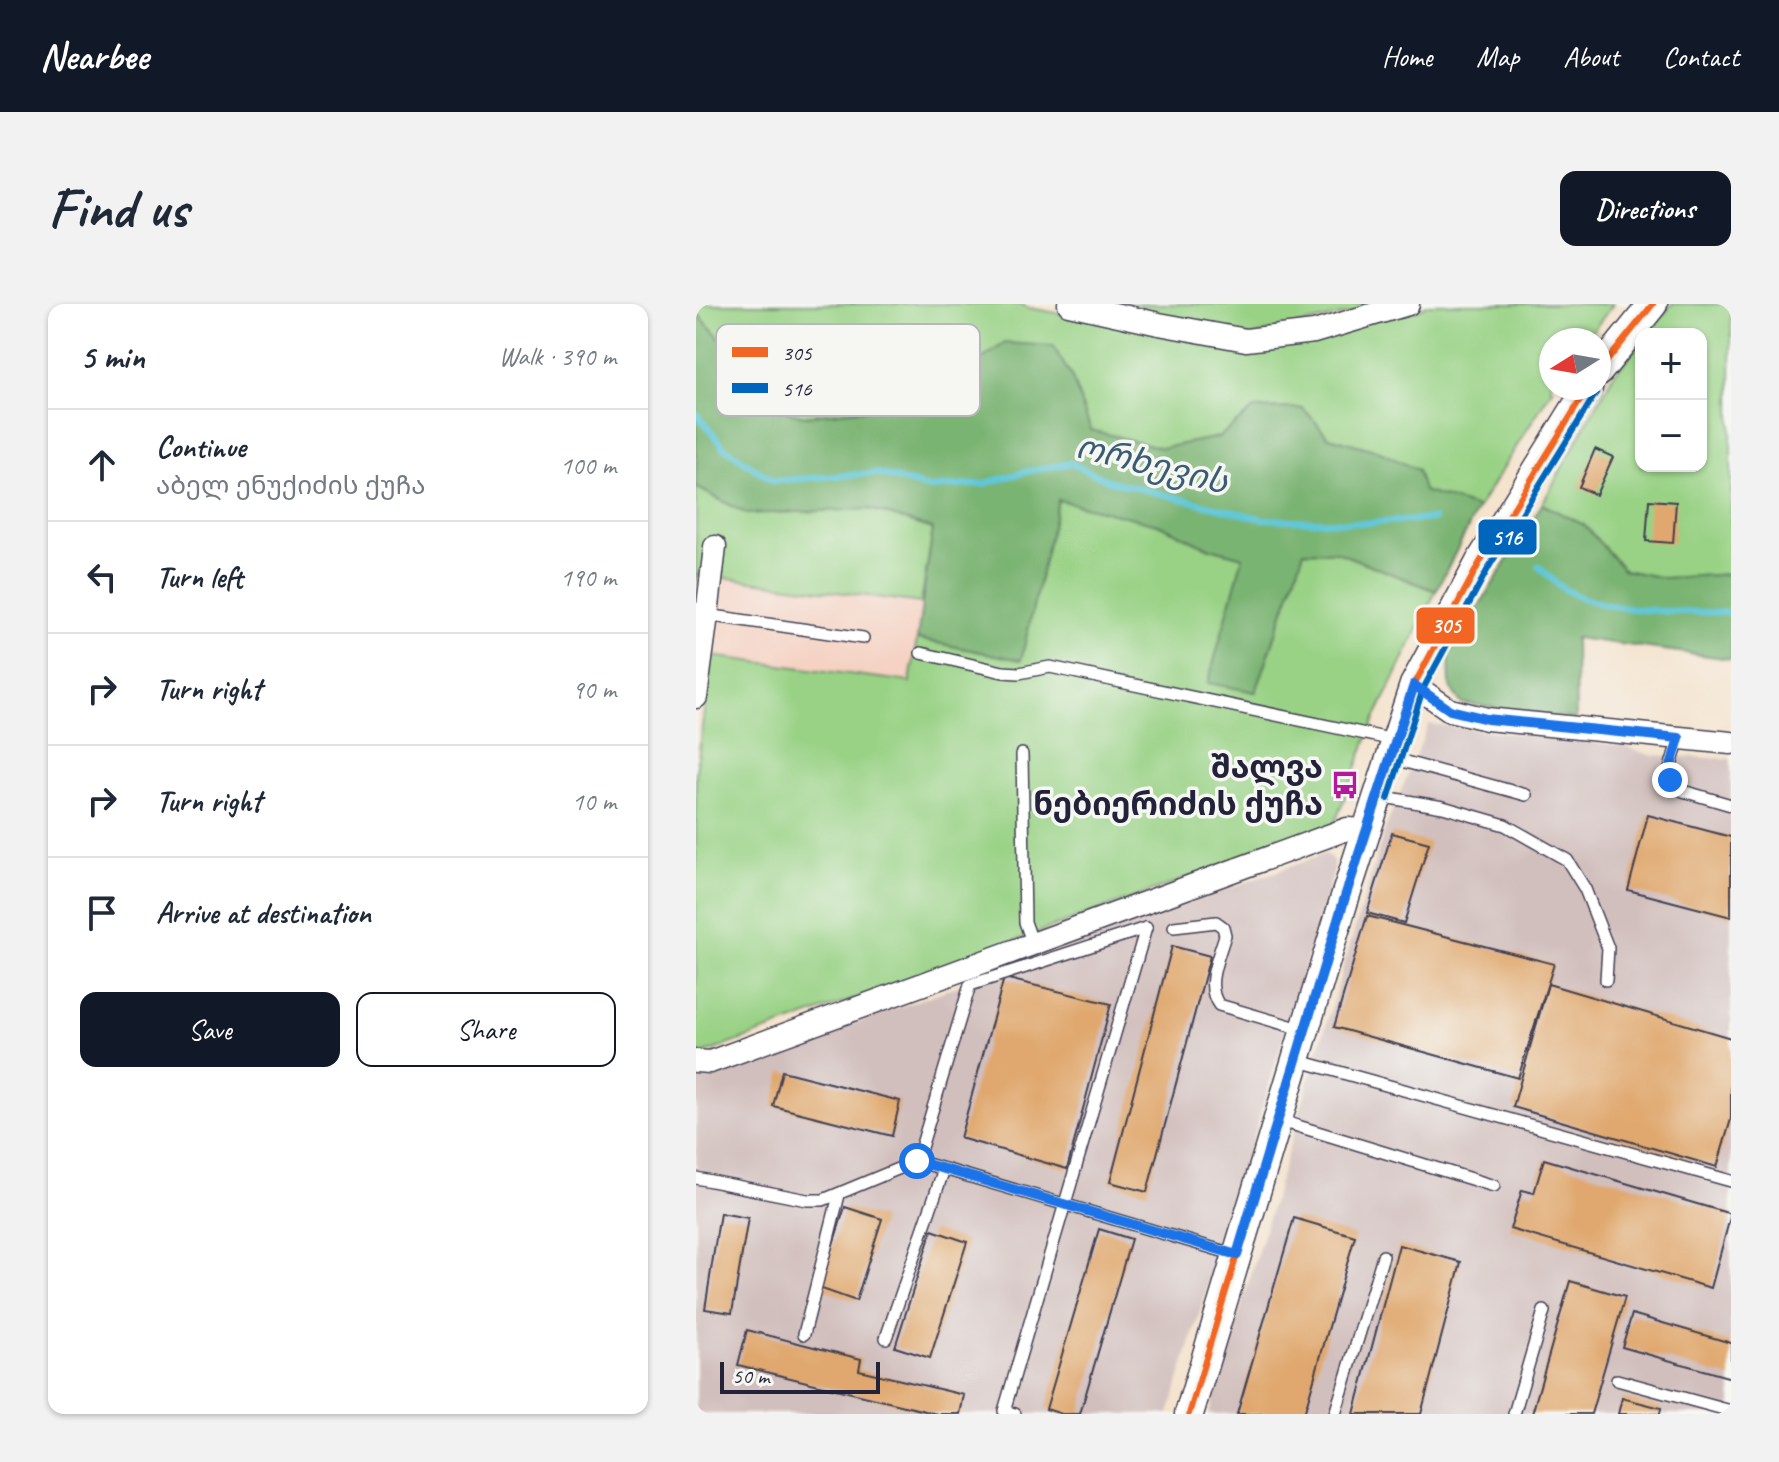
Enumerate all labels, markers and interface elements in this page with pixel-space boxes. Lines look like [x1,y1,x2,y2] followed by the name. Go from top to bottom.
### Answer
[40,33,148,80] text: Nearbee
[1382,39,1432,74] text: Home
[1476,39,1519,74] text: Map
[1563,39,1619,74] text: About
[1663,39,1739,74] text: Contact
[1560,171,1731,246] button: Directions
[48,173,188,244] text: Find us
[716,324,980,416] legend
[1539,328,1611,400] north arrow
[1635,328,1707,472] map controls
[1635,328,1707,400] button: +
[80,335,145,378] text: 5 min
[782,339,813,367] text: 305
[499,340,616,373] text: Walk · 390 m
[782,375,813,403] text: 516
[1635,400,1707,472] button: −
[1072,424,1233,504] water label: ორხევის
[156,428,246,466] text: Continue
[80,443,124,487] icon: ahead
[560,449,616,482] text: 100 m
[156,469,426,502] text: აბელ ენუქიძის ქუჩა
[1477,518,1538,556] line badge: 516
[1492,524,1524,552] text: 516
[80,555,124,599] icon: left
[156,558,243,596] text: Turn left
[560,561,616,594] text: 190 m
[1415,606,1476,645] line badge: 305
[1431,612,1463,640] text: 305
[80,667,124,711] icon: right
[156,670,261,708] text: Turn right
[572,673,616,706] text: 90 m
[1033,747,1323,825] place label: შალვა ნებიერიძის ქუჩა
[1652,762,1688,798] route end
[1330,770,1360,800] bus stop icon: შალვა ნებიერიძის ქუჩა
[80,779,124,823] icon: right
[156,782,261,820] text: Turn right
[572,785,616,818] text: 10 m
[80,891,124,935] icon: arrive
[156,894,371,932] text: Arrive at destination
[80,992,340,1067] button: Save
[356,992,616,1067] button: Share
[899,1143,935,1179] route start
[720,1358,880,1394] scale bar
[732,1362,769,1390] text: 50 m

